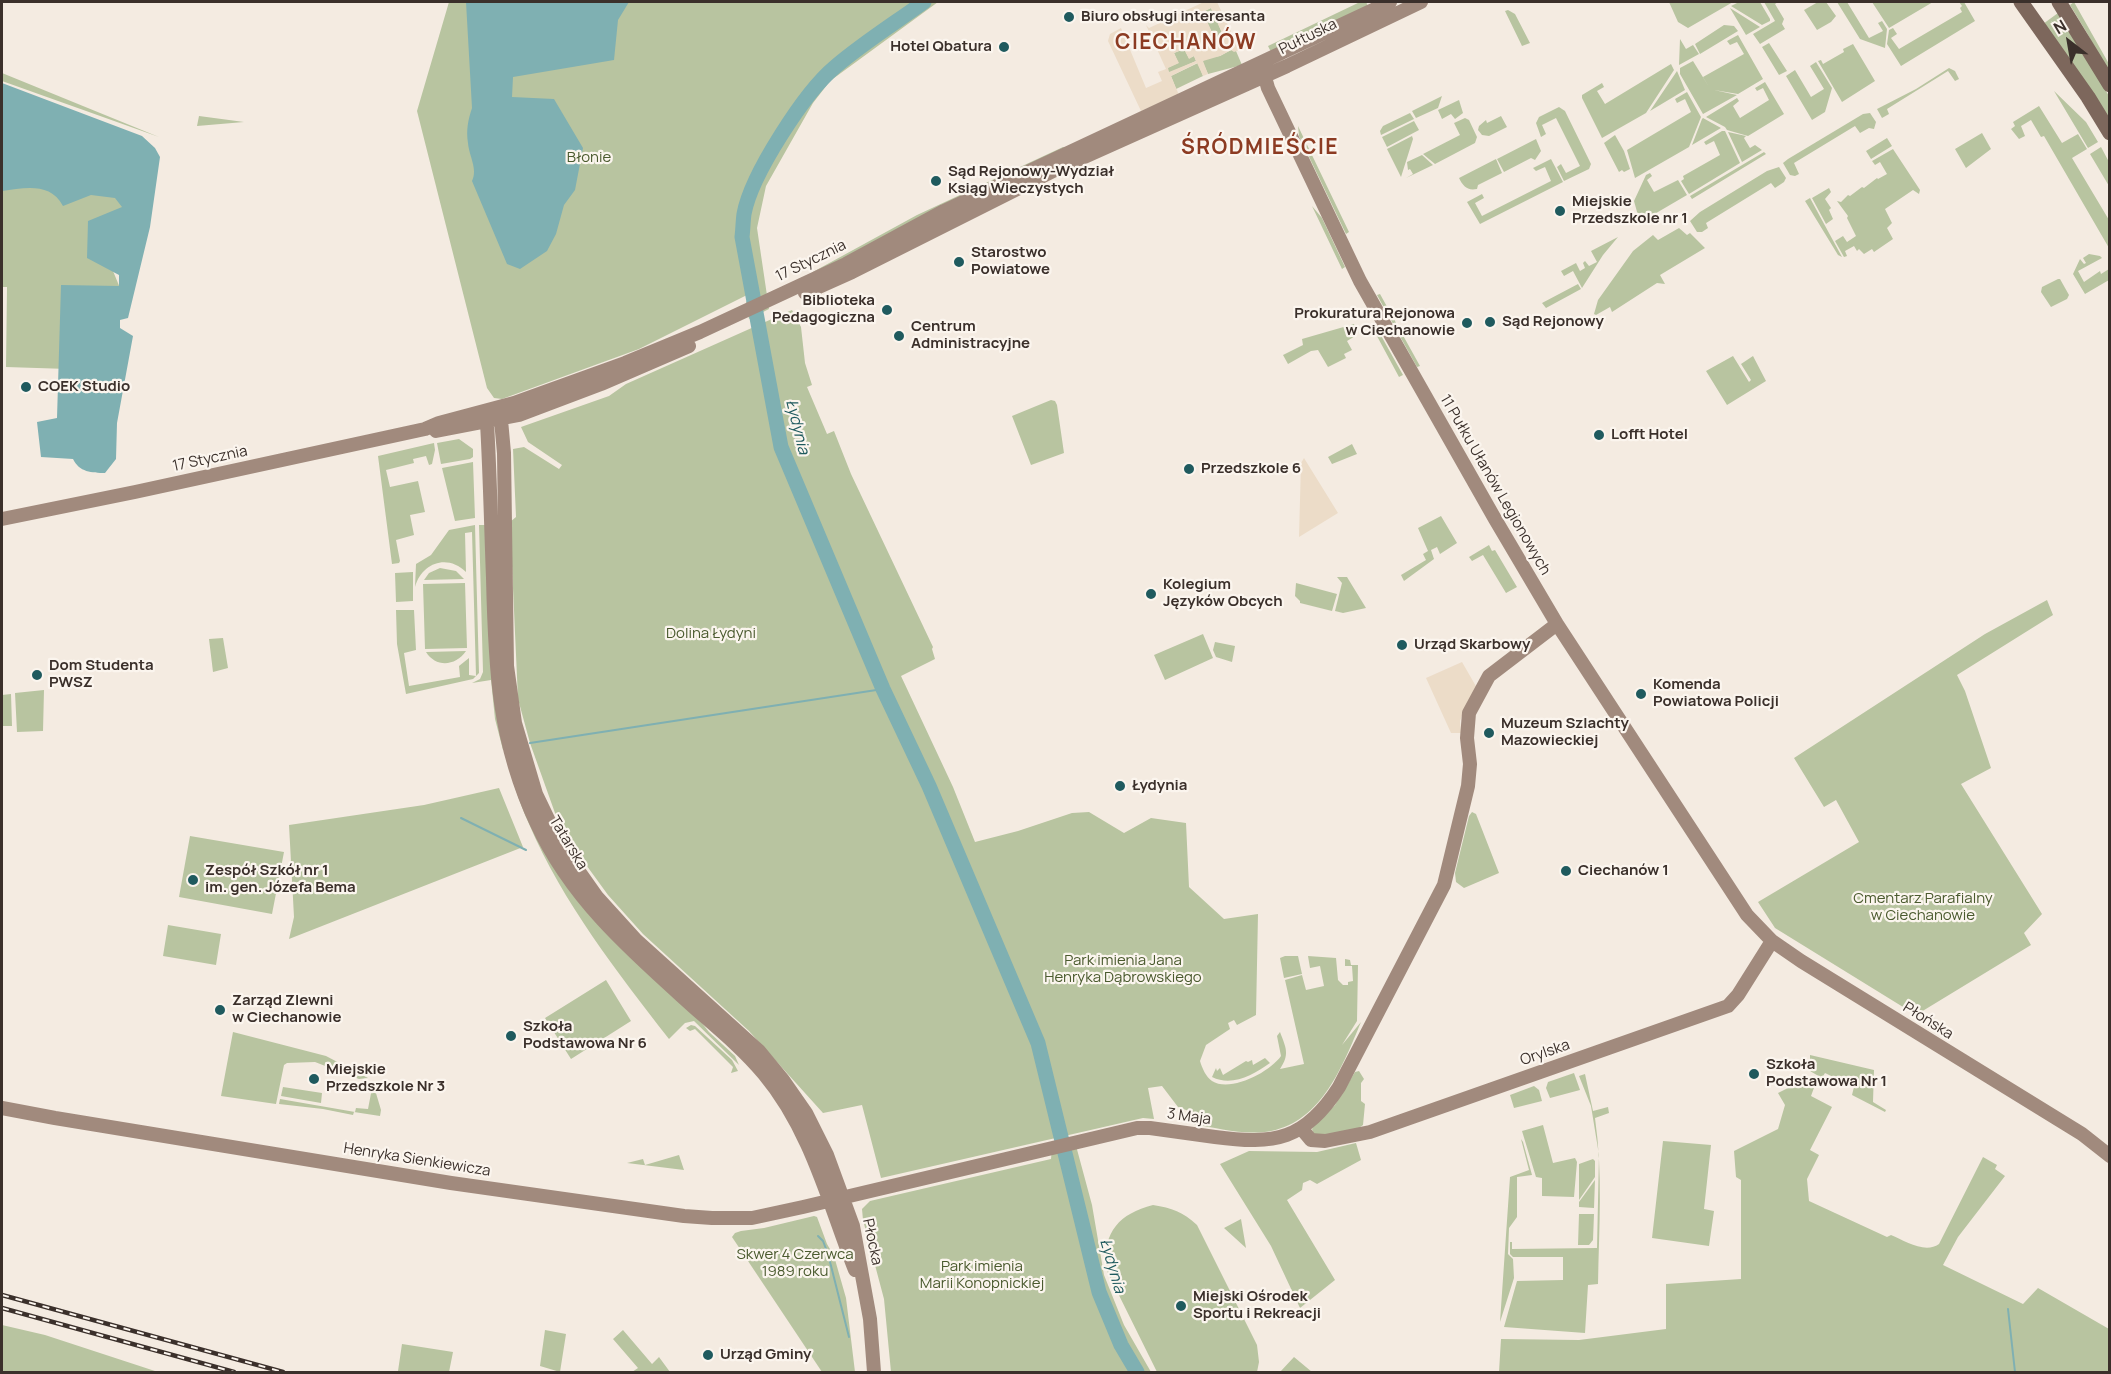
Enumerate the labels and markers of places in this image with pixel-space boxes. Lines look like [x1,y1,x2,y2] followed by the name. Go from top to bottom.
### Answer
[1081,8,1265,26] place label: Biuro obsługi interesanta
[1062,10,1076,24] marker: Biuro obsługi interesanta
[890,38,992,56] place label: Hotel Qbatura
[997,40,1011,54] marker: Hotel Qbatura
[948,163,1114,198] place label: Sąd Rejonowy-Wydział Ksiąg Wieczystych
[929,174,943,188] marker: Sąd Rejonowy-Wydział Ksiąg Wieczystych
[1572,193,1688,228] place label: Miejskie Przedszkole nr 1
[1553,204,1567,218] marker: Miejskie Przedszkole nr 1
[971,244,1050,279] place label: Starostwo Powiatowe
[952,255,966,269] marker: Starostwo Powiatowe
[772,292,875,327] place label: Biblioteka Pedagogiczna
[880,303,894,317] marker: Biblioteka Pedagogiczna
[1294,305,1455,340] place label: Prokuratura Rejonowa w Ciechanowie
[1502,313,1604,331] place label: Sąd Rejonowy
[1483,315,1497,329] marker: Sąd Rejonowy
[1460,316,1474,330] marker: Prokuratura Rejonowa w Ciechanowie
[911,318,1030,353] place label: Centrum Administracyjne
[892,329,906,343] marker: Centrum Administracyjne
[38,378,130,396] place label: COEK Studio
[19,380,33,394] marker: COEK Studio
[1611,426,1688,444] place label: Lofft Hotel
[1592,428,1606,442] marker: Lofft Hotel
[1201,460,1301,478] place label: Przedszkole 6
[1182,462,1196,476] marker: Przedszkole 6
[1163,576,1283,611] place label: Kolegium Języków Obcych
[1144,587,1158,601] marker: Kolegium Języków Obcych
[1414,636,1530,654] place label: Urząd Skarbowy
[1395,638,1409,652] marker: Urząd Skarbowy
[49,657,154,692] place label: Dom Studenta PWSZ
[30,668,44,682] marker: Dom Studenta PWSZ
[1653,676,1779,711] place label: Komenda Powiatowa Policji
[1634,687,1648,701] marker: Komenda Powiatowa Policji
[1501,715,1629,750] place label: Muzeum Szlachty Mazowieckiej
[1482,726,1496,740] marker: Muzeum Szlachty Mazowieckiej
[1132,777,1187,795] place label: Łydynia
[1113,779,1127,793] marker: Łydynia
[205,862,356,897] place label: Zespół Szkół nr 1 im. gen. Józefa Bema
[1578,862,1669,880] place label: Ciechanów 1
[1559,864,1573,878] marker: Ciechanów 1
[186,873,200,887] marker: Zespół Szkół nr 1 im. gen. Józefa Bema
[232,992,342,1027] place label: Zarząd Zlewni w Ciechanowie
[213,1003,227,1017] marker: Zarząd Zlewni w Ciechanowie
[523,1018,647,1053] place label: Szkoła Podstawowa Nr 6
[504,1029,518,1043] marker: Szkoła Podstawowa Nr 6
[1766,1056,1887,1091] place label: Szkoła Podstawowa Nr 1
[326,1061,445,1096] place label: Miejskie Przedszkole Nr 3
[1747,1067,1761,1081] marker: Szkoła Podstawowa Nr 1
[307,1072,321,1086] marker: Miejskie Przedszkole Nr 3
[1193,1288,1321,1323] place label: Miejski Ośrodek Sportu i Rekreacji
[1174,1299,1188,1313] marker: Miejski Ośrodek Sportu i Rekreacji
[720,1346,811,1364] place label: Urząd Gminy
[701,1348,715,1362] marker: Urząd Gminy

